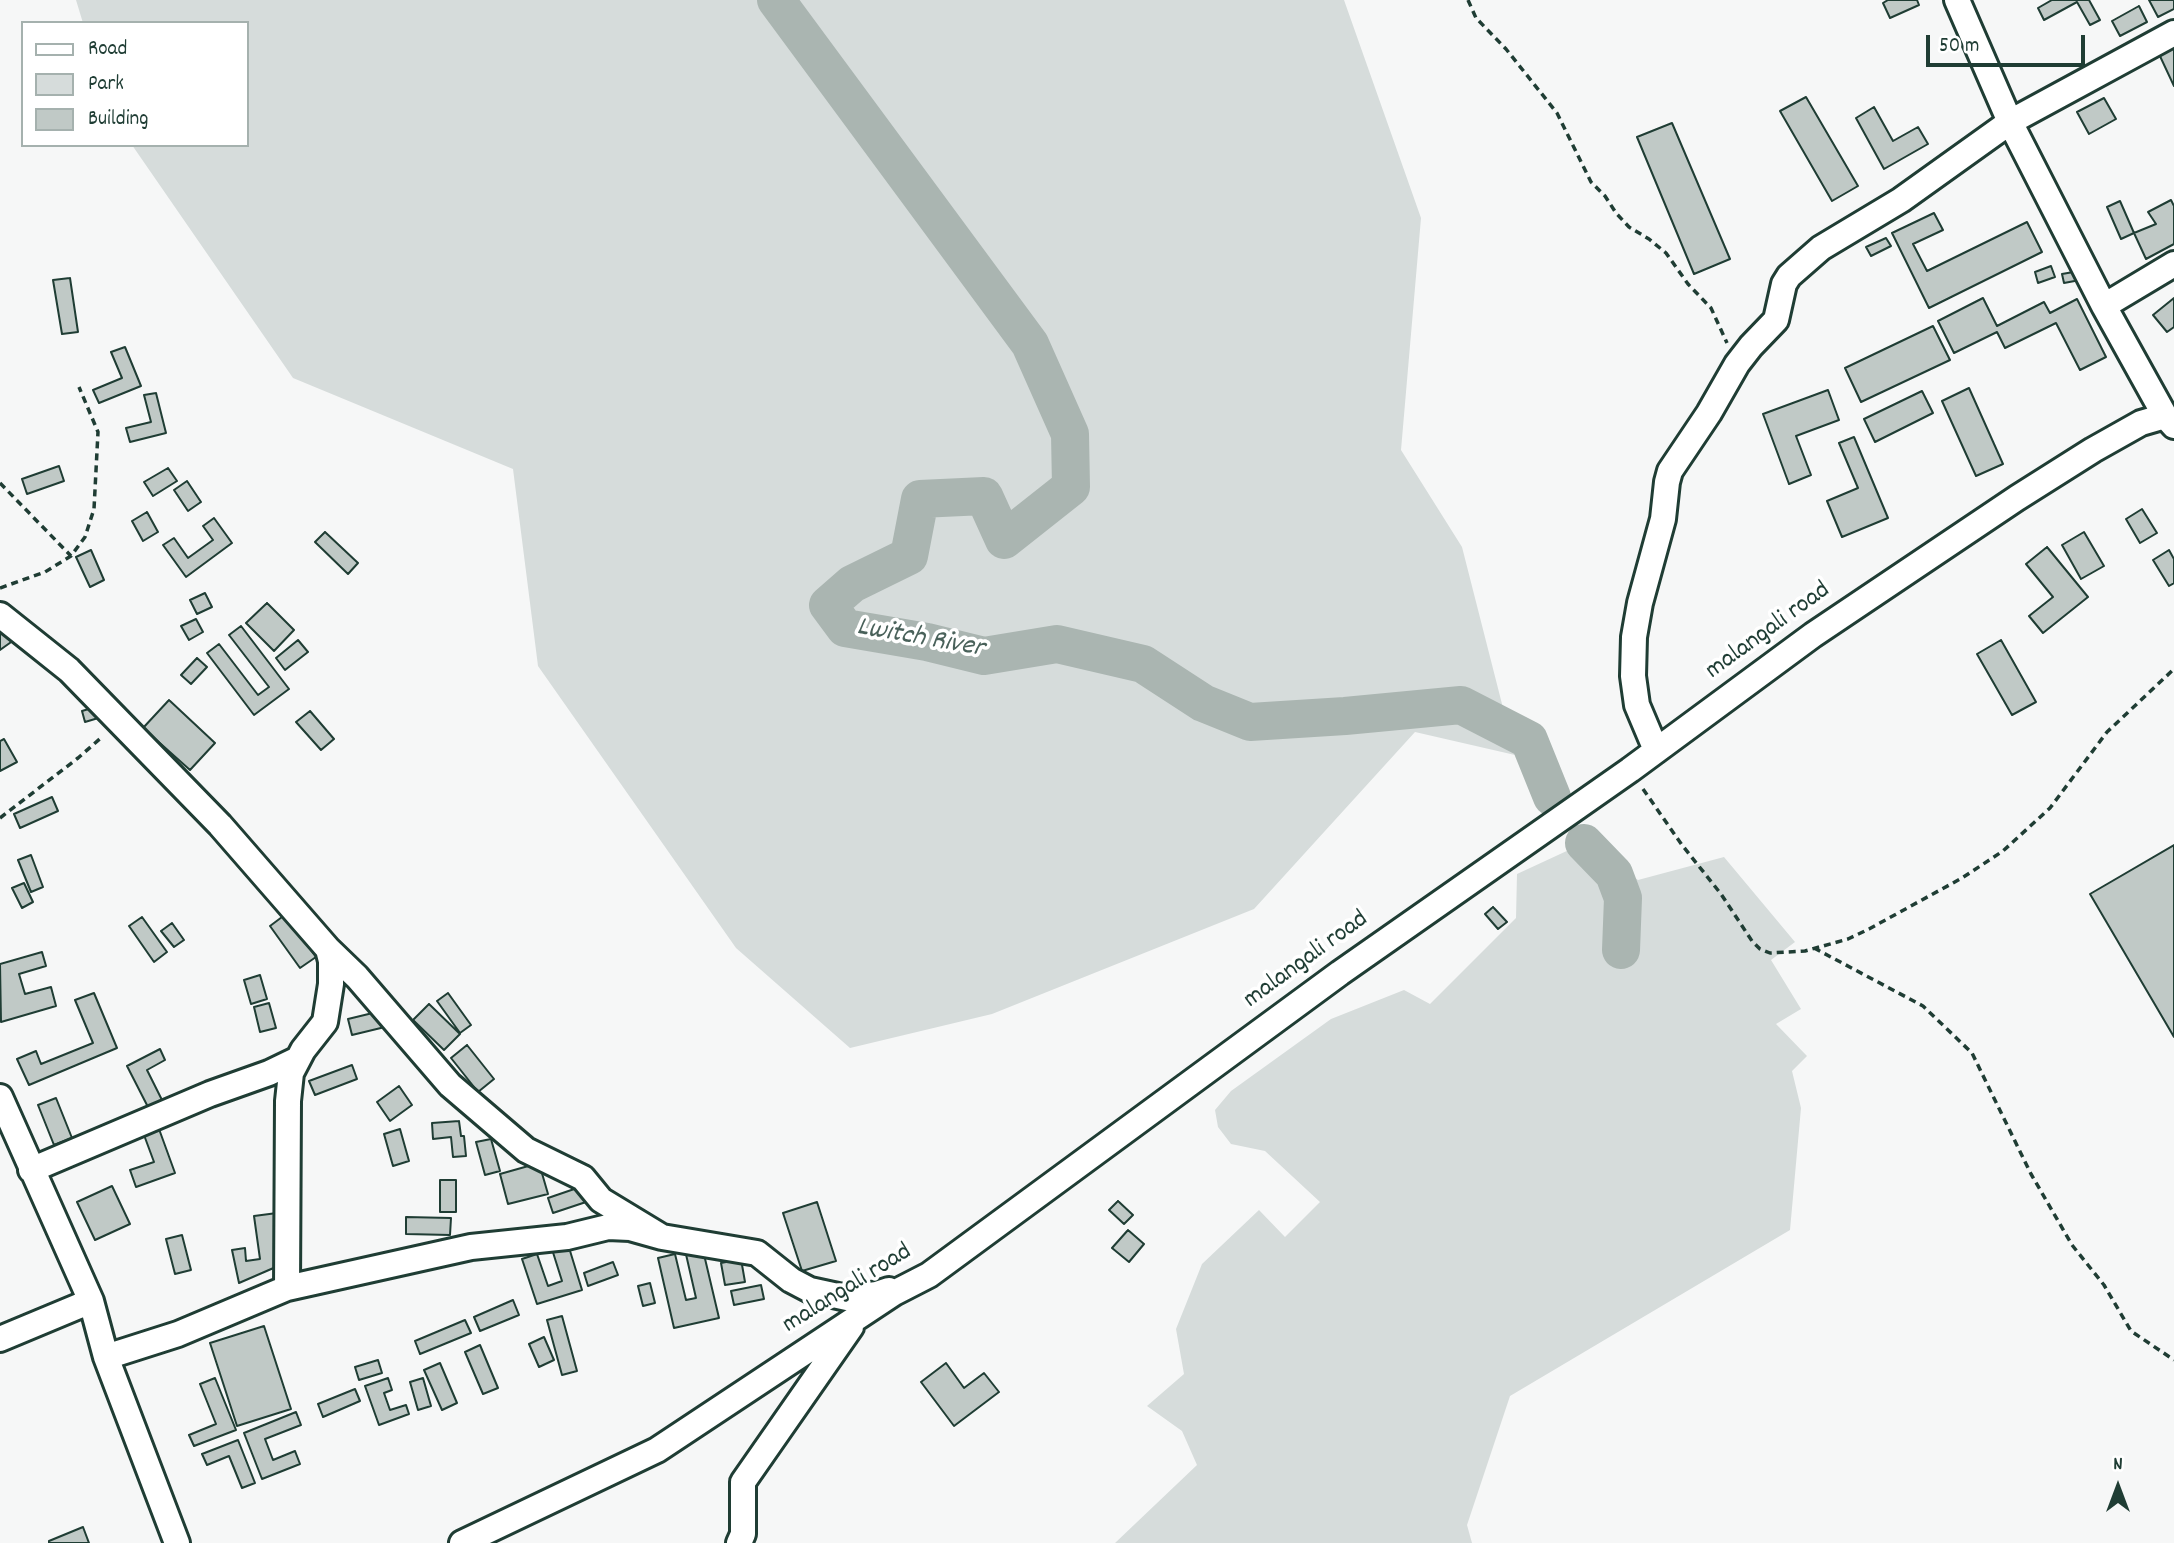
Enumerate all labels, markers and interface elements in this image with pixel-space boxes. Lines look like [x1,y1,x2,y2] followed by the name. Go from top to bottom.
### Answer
[21,21,248,147] legend
[1929,21,2088,65] scale bar
[1939,32,1979,62] text: 50 m
[88,35,127,65] text: Road
[88,70,124,100] text: Park
[88,105,148,135] text: Building
[1701,576,1837,688] street label: malangali road
[854,612,986,668] water label: Lwitch River
[1239,905,1375,1017] street label: malangali road
[778,1238,918,1342] street label: malangali road
[2083,1452,2153,1522] north arrow
[2113,1452,2123,1479] text: N

